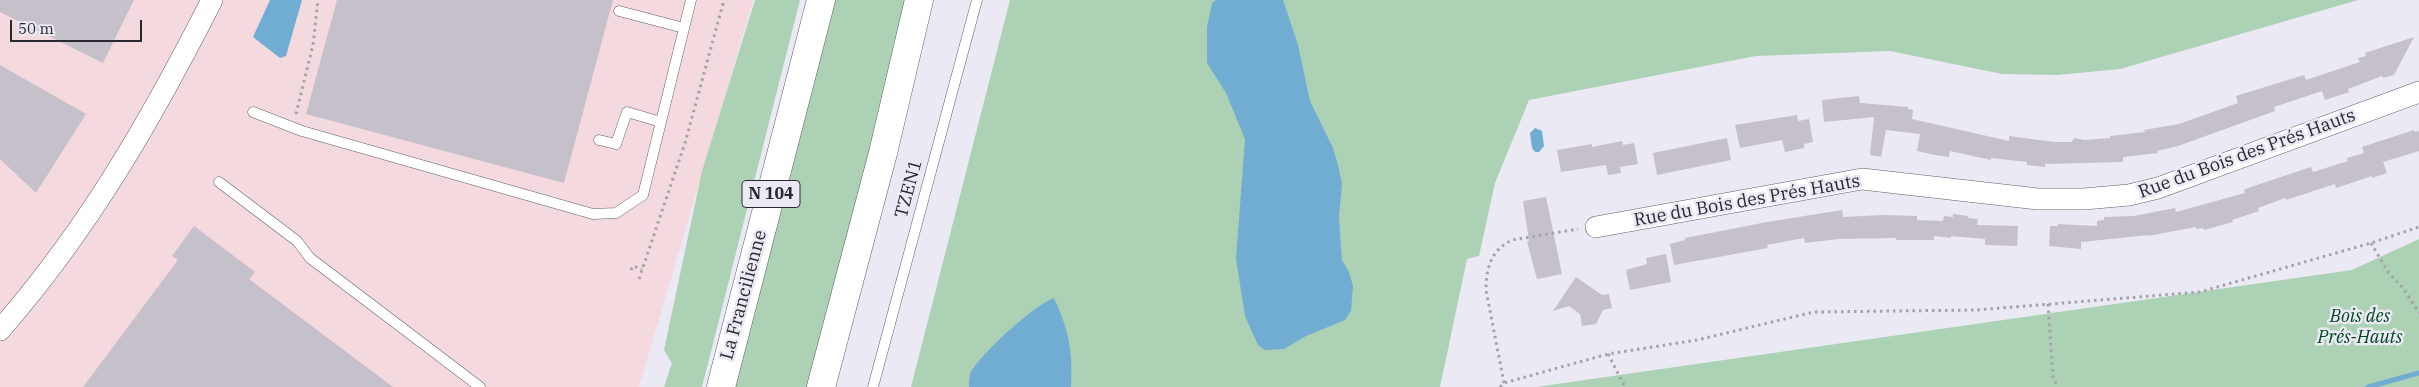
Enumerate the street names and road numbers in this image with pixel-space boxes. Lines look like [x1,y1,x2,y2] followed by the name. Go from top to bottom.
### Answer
[2135,105,2359,203] street label: Rue du Bois des Prés Hauts
[891,157,927,221] street label: TZEN1
[1632,170,1862,232] street label: Rue du Bois des Prés Hauts
[742,180,800,208] road number: N 104
[716,228,772,362] street label: La Francilienne

